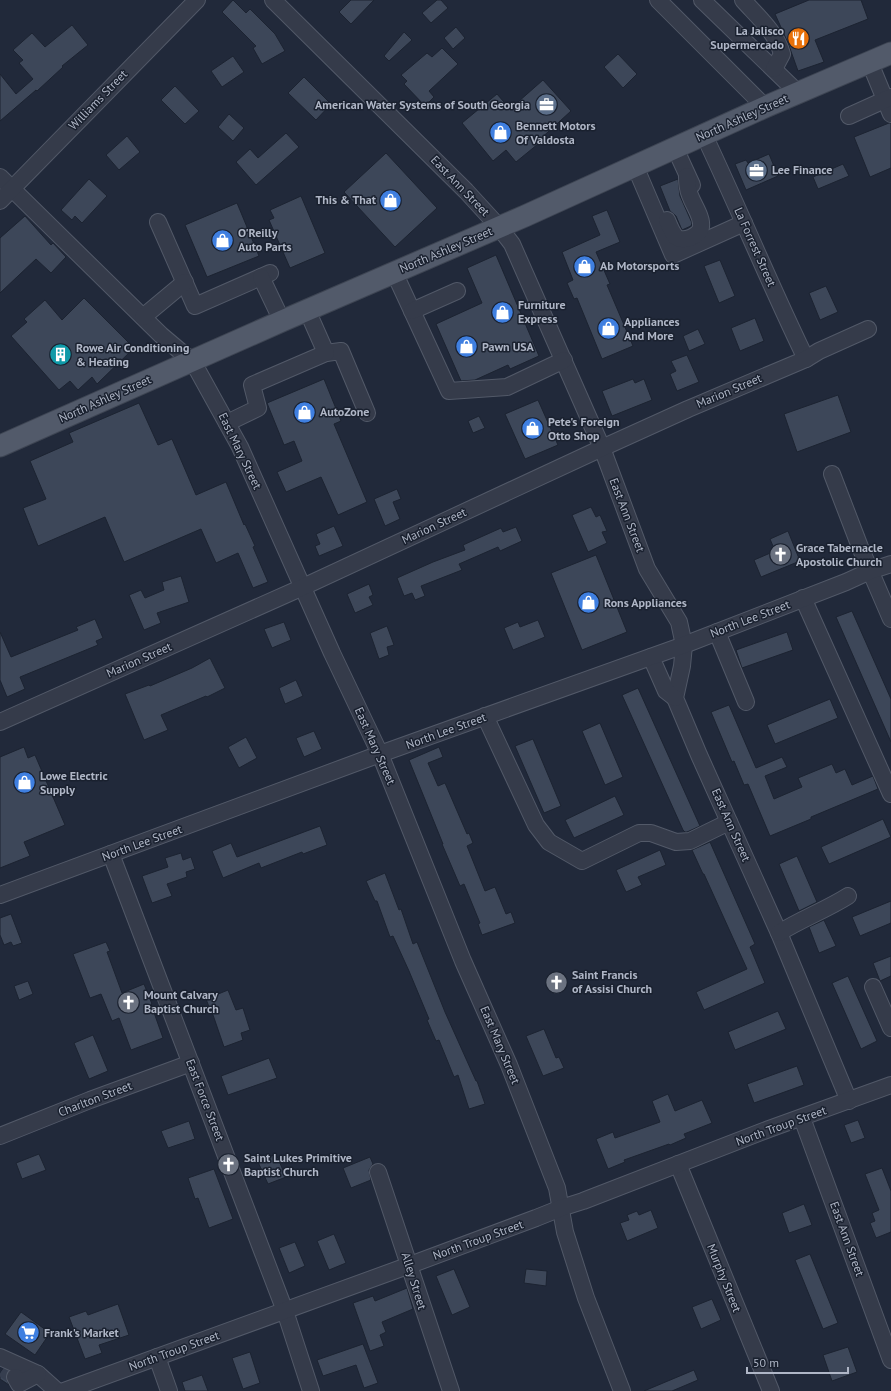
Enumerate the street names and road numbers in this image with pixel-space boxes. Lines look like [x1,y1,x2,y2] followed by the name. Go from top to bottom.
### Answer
[65,66,130,133] street label: Williams Street
[693,90,790,145] street label: North Ashley Street
[428,152,493,219] street label: East Ann Street
[731,205,780,289] street label: La Forrest Street
[397,223,494,276] street label: North Ashley Street
[694,370,764,411] street label: Marion Street
[56,371,153,426] street label: North Ashley Street
[215,410,265,491] street label: East Mary Street
[606,476,649,554] street label: East Ann Street
[399,504,468,547] street label: Marion Street
[708,596,792,641] street label: North Lee Street
[104,639,174,681] street label: Marion Street
[352,705,399,787] street label: East Mary Street
[404,709,488,752] street label: North Lee Street
[709,786,754,864] street label: East Ann Street
[100,821,184,864] street label: North Lee Street
[477,1004,524,1086] street label: East Mary Street
[183,1057,228,1143] street label: East Force Street
[56,1078,134,1119] street label: Charlton Street
[734,1102,828,1149] street label: North Troup Street
[827,1199,868,1278] street label: East Ann Street
[431,1216,525,1263] street label: North Troup Street
[704,1242,745,1314] street label: Murphy Street
[399,1251,430,1311] street label: Alley Street
[127,1327,221,1374] street label: North Troup Street

